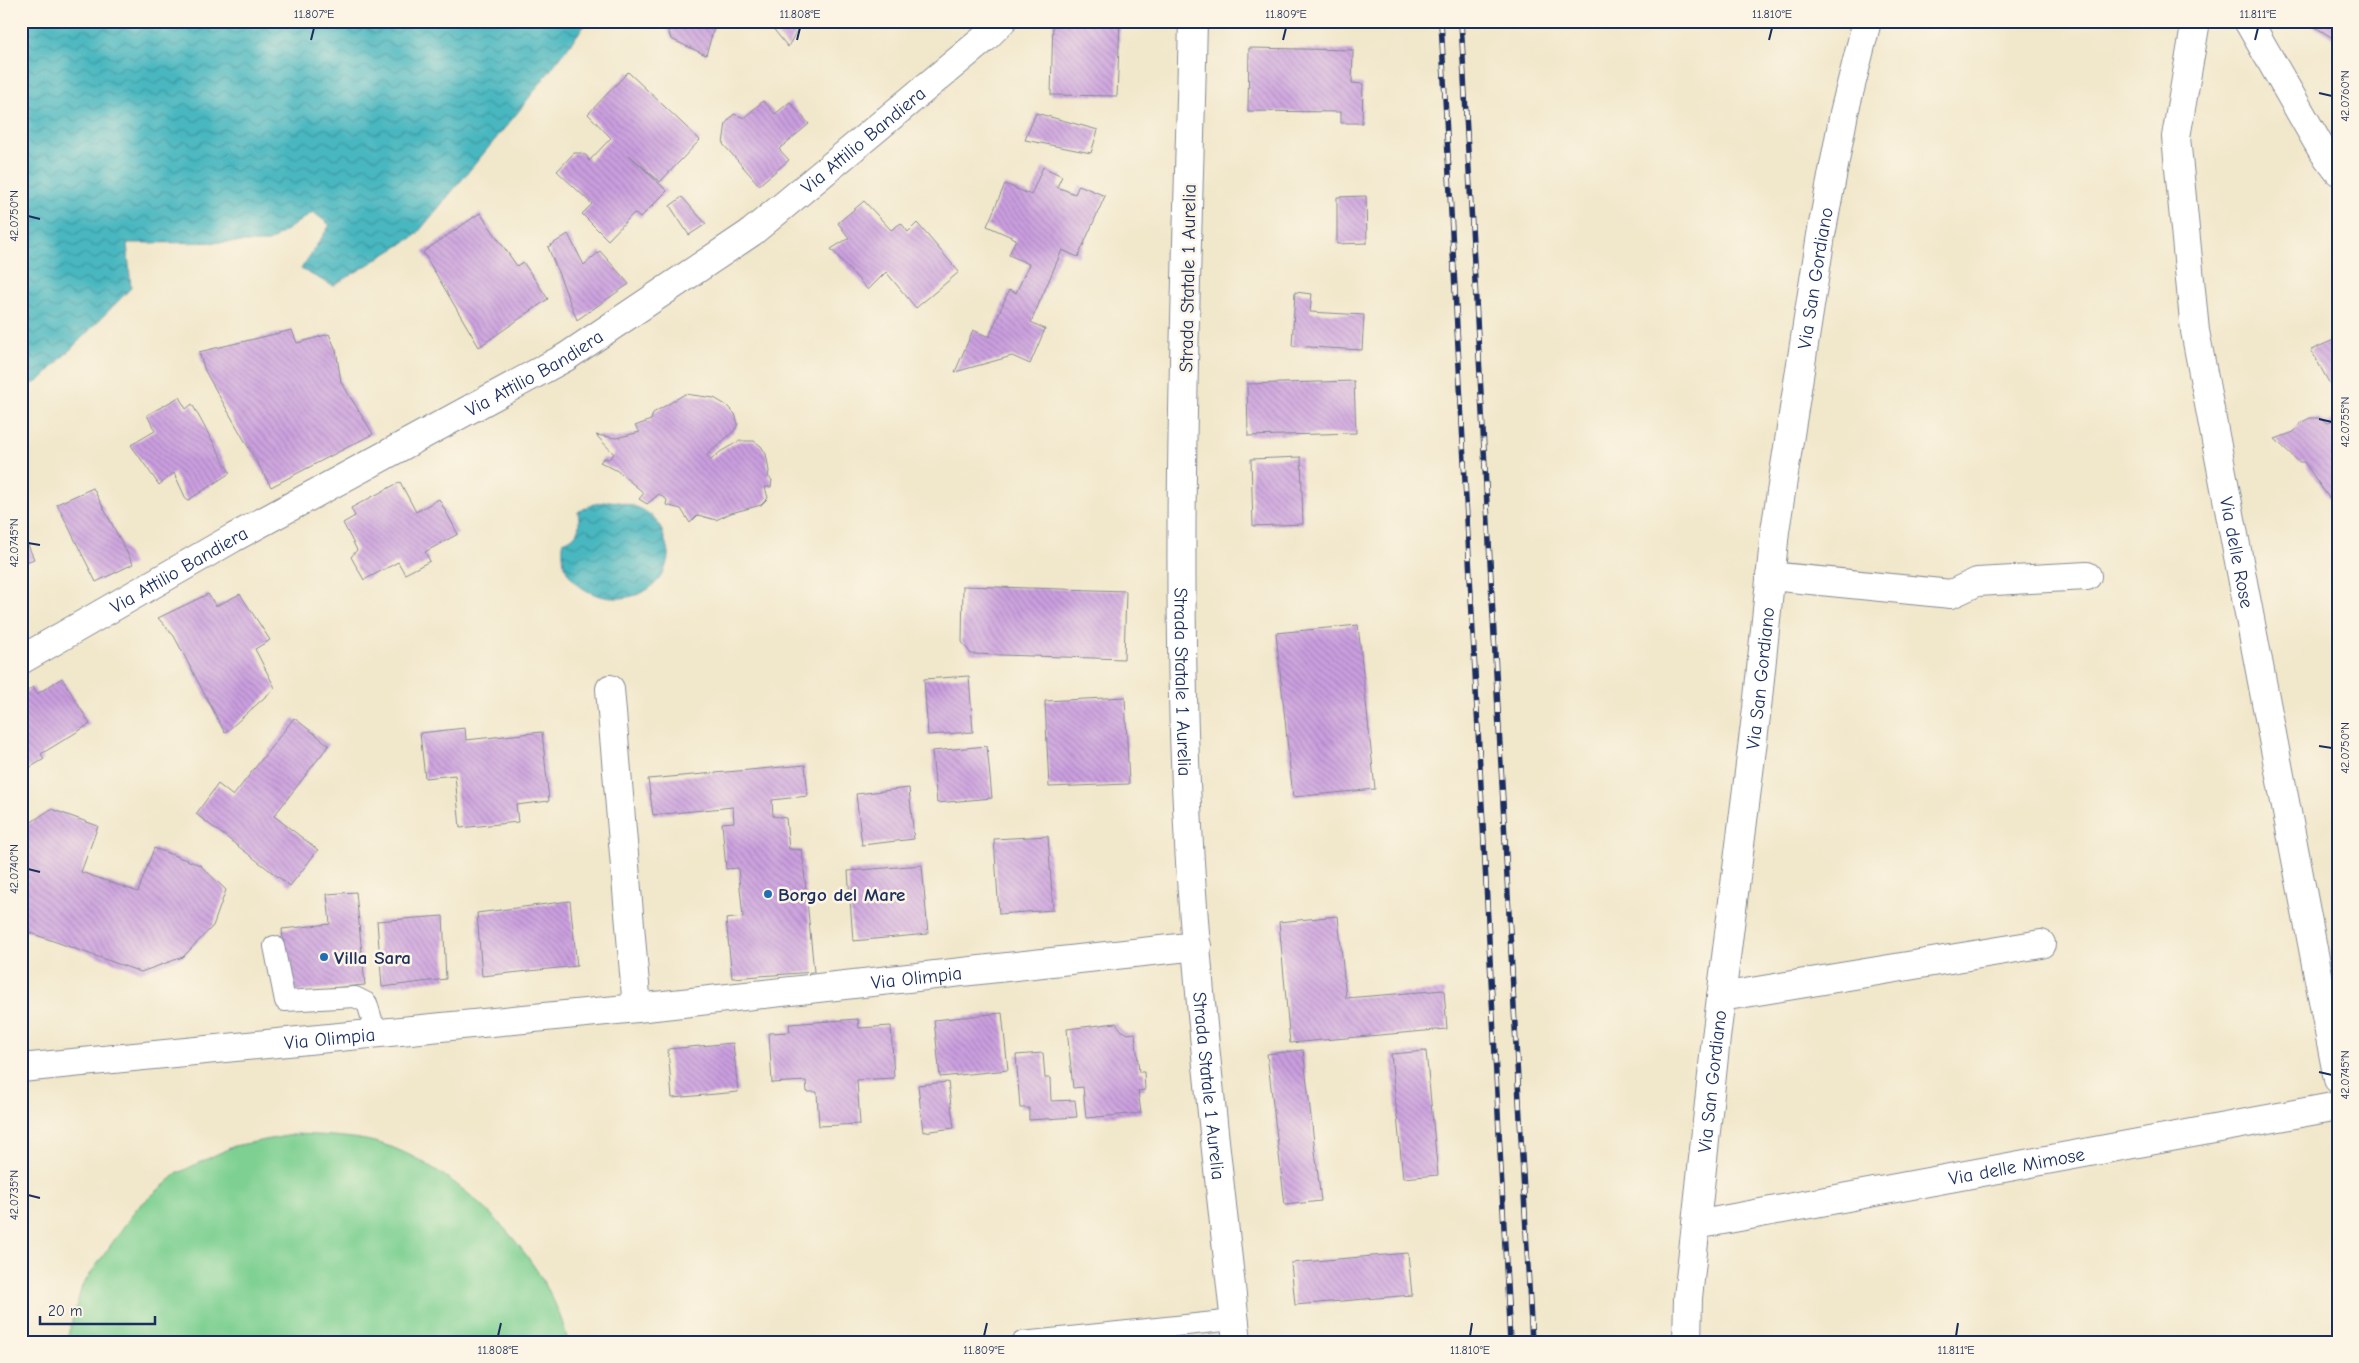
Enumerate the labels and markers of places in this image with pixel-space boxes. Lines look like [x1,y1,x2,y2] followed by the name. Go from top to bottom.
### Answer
[778,884,905,906] place label: Borgo del Mare
[762,888,774,900] marker: Borgo del Mare
[334,947,411,969] place label: Villa Sara
[318,951,330,963] marker: Villa Sara

